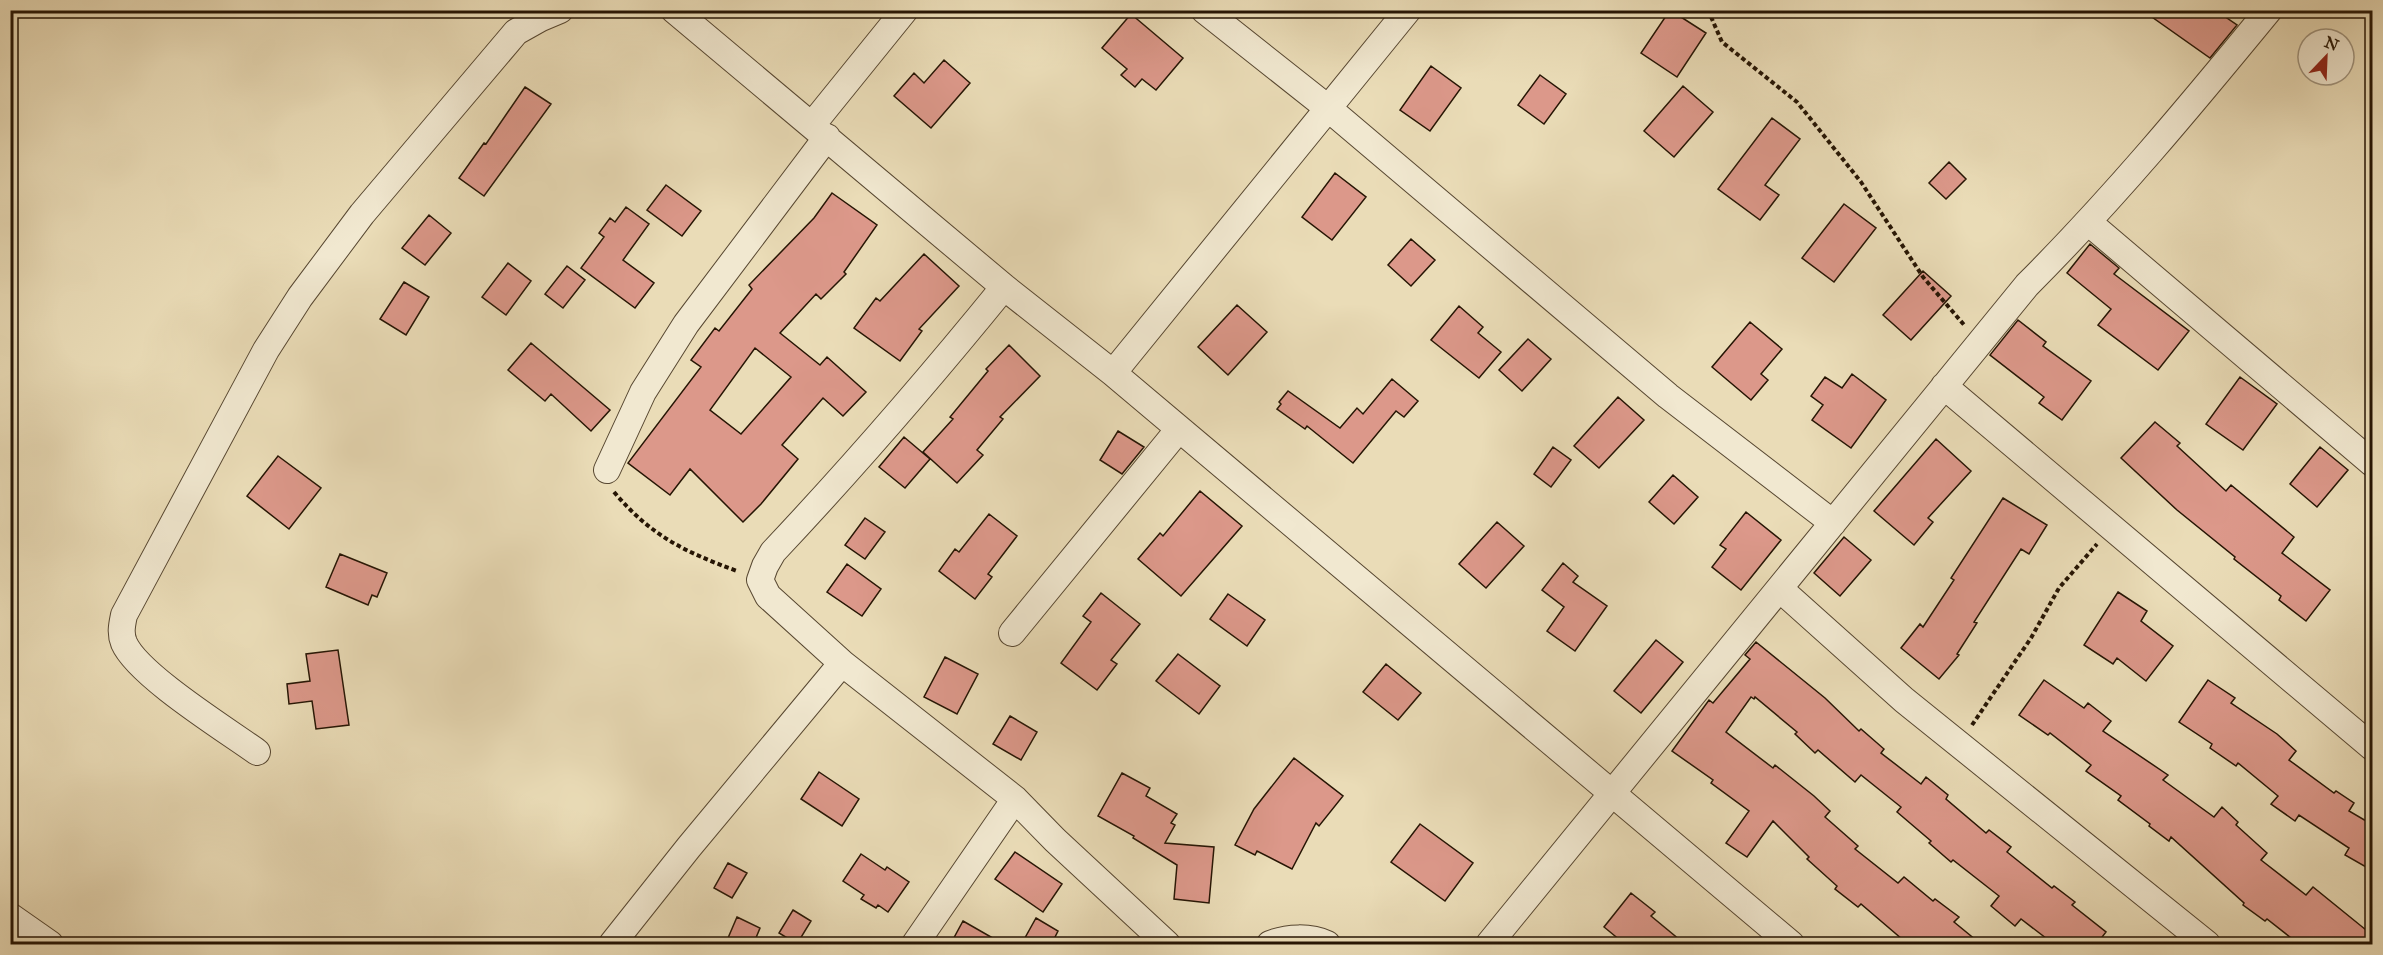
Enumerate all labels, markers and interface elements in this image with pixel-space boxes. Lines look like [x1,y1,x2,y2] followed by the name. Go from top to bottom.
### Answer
[2296,27,2356,87] north arrow
[2322,32,2342,55] text: N

